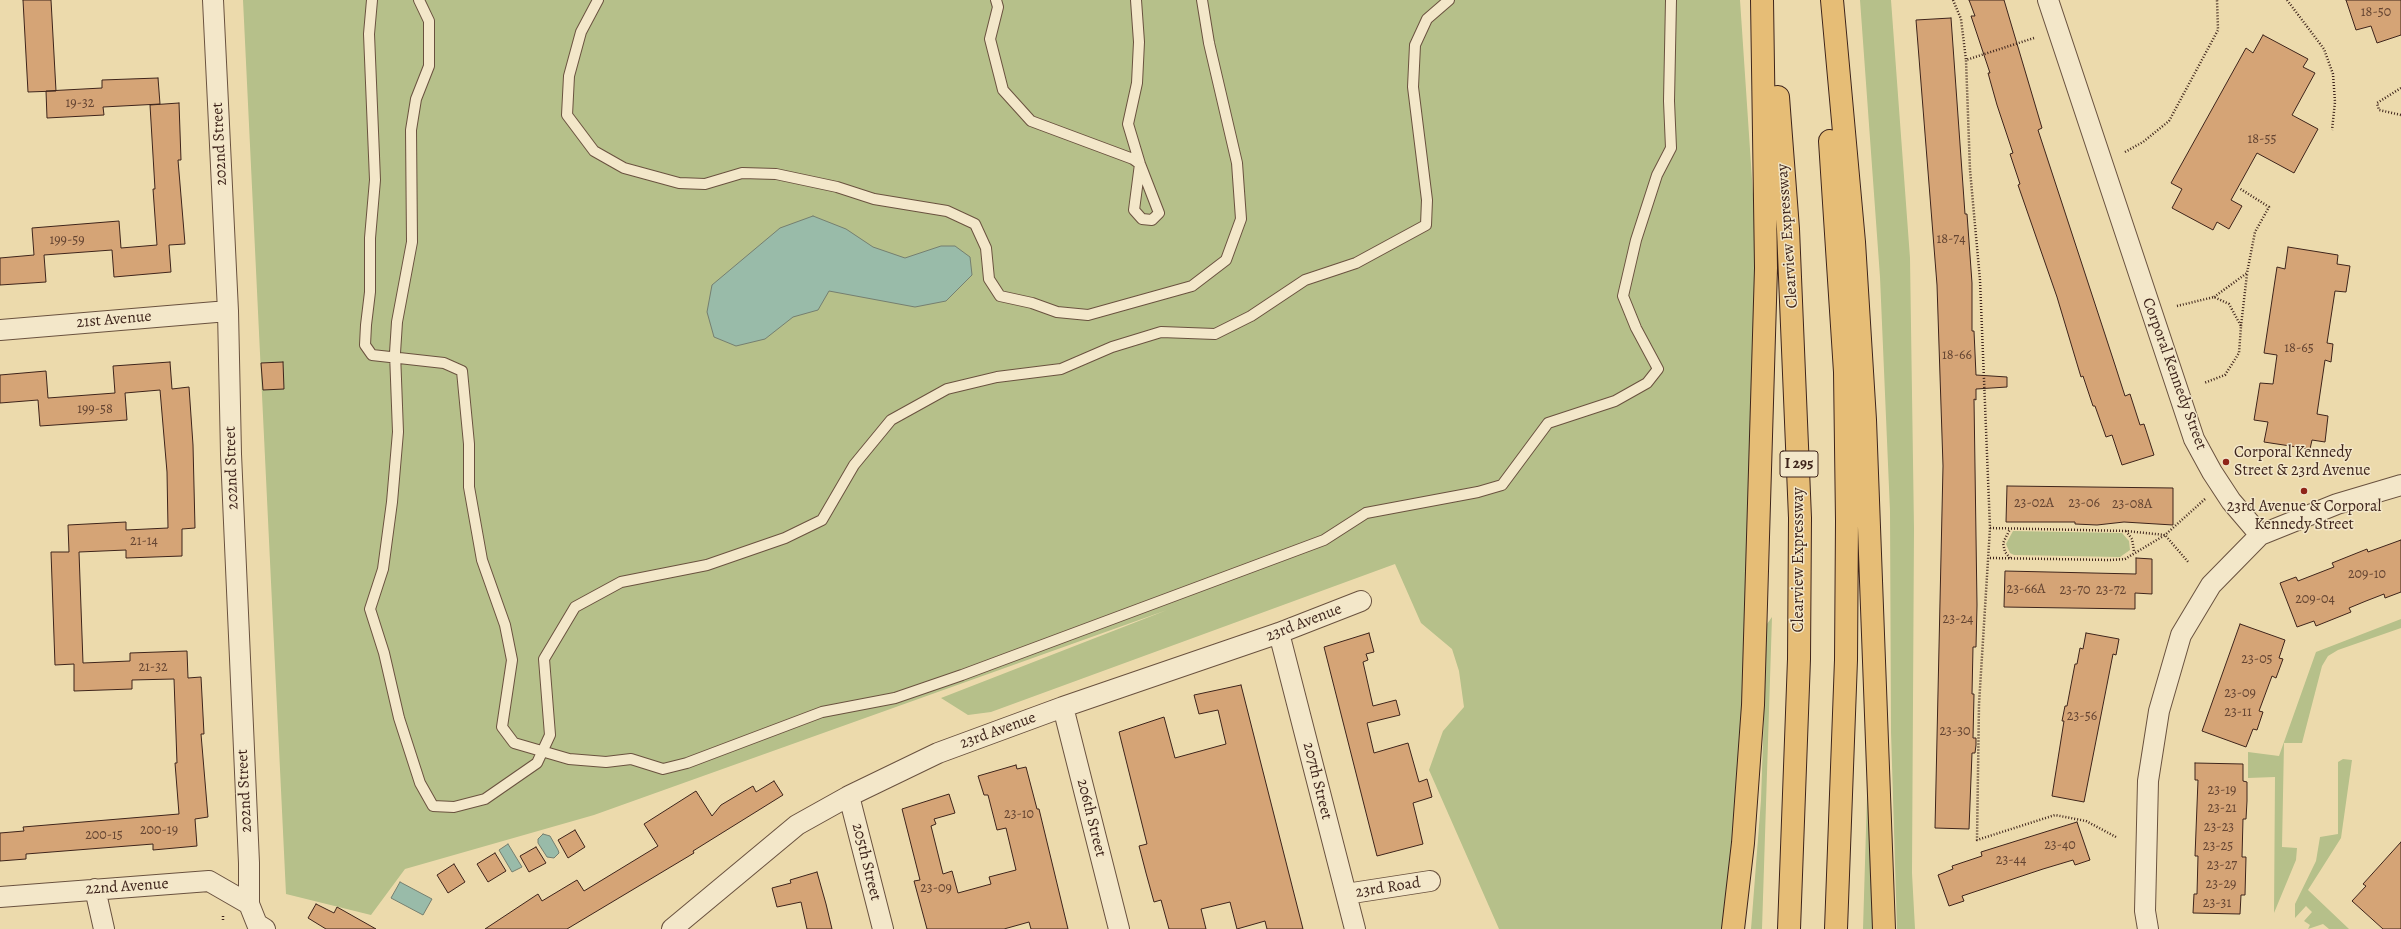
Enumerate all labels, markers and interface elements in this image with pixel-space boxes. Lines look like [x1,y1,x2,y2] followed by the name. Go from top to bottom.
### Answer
[2361,5,2391,21] house number: 18-50
[66,96,94,112] house number: 19-32
[208,102,232,186] street label: 202nd Street
[2248,132,2276,148] house number: 18-55
[1773,163,1803,309] street label: Clearview Expressway
[1936,232,1966,248] house number: 18-74
[49,233,85,249] house number: 199-59
[2138,295,2210,453] street label: Corporal Kennedy Street
[76,307,152,333] street label: 21st Avenue
[2284,341,2314,357] house number: 18-65
[1942,348,1972,364] house number: 18-66
[77,402,113,418] house number: 199-58
[221,426,243,510] street label: 202nd Street
[2234,443,2371,481] place label: Corporal Kennedy Street & 23rd Avenue
[1780,451,1818,477] road number: I 295
[2221,457,2231,467] marker: Corporal Kennedy Street & 23rd Avenue
[2299,486,2309,496] marker: 23rd Avenue & Corporal Kennedy Street
[1789,488,1809,632] street label: Clearview Expressway
[2014,496,2054,512] house number: 23-02A
[2068,496,2100,512] house number: 23-06
[2112,497,2152,513] house number: 23-08A
[2227,497,2381,535] place label: 23rd Avenue & Corporal Kennedy Street
[130,534,158,550] house number: 21-14
[2348,567,2386,583] house number: 209-10
[2007,582,2045,598] house number: 23-66A
[2059,583,2091,599] house number: 23-70
[2096,583,2126,599] house number: 23-72
[2295,592,2335,608] house number: 209-04
[1263,600,1345,646] street label: 23rd Avenue
[1943,612,1973,628] house number: 23-24
[2241,652,2273,668] house number: 23-05
[138,660,168,676] house number: 21-32
[2224,686,2256,702] house number: 23-09
[2224,705,2252,721] house number: 23-11
[957,708,1039,754] street label: 23rd Avenue
[2067,709,2097,725] house number: 23-56
[1939,724,1971,740] house number: 23-30
[1298,740,1336,822] street label: 207th Street
[233,749,257,833] street label: 202nd Street
[1072,777,1110,859] street label: 206th Street
[2208,783,2236,799] house number: 23-19
[2207,801,2237,817] house number: 23-21
[1004,807,1034,823] house number: 23-10
[2204,820,2234,836] house number: 23-23
[847,821,885,903] street label: 205th Street
[140,823,178,839] house number: 200-19
[85,828,123,844] house number: 200-15
[2044,838,2076,854] house number: 23-40
[2203,839,2233,855] house number: 23-25
[1996,853,2026,869] house number: 23-44
[2207,858,2237,874] house number: 23-27
[1354,873,1422,903] street label: 23rd Road
[85,875,169,899] street label: 22nd Avenue
[2206,877,2236,893] house number: 23-29
[920,881,952,897] house number: 23-09
[2203,896,2231,912] house number: 23-31

